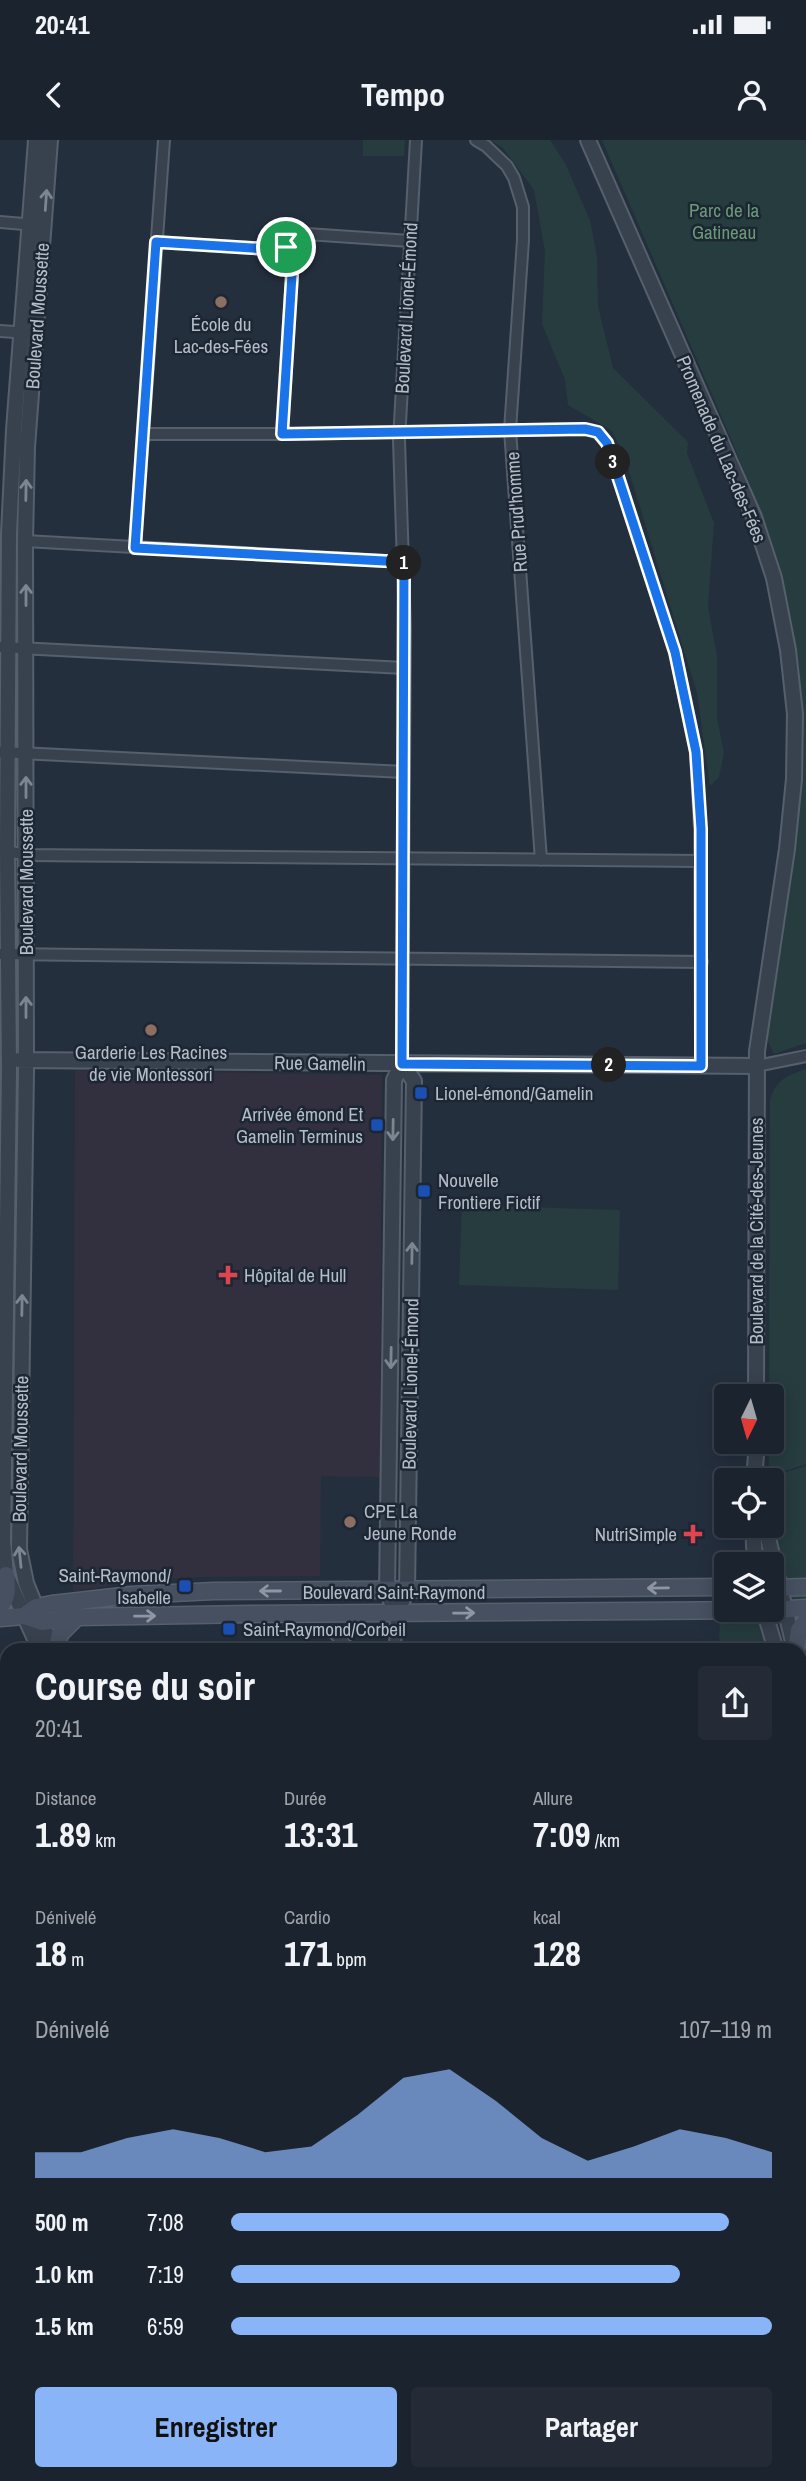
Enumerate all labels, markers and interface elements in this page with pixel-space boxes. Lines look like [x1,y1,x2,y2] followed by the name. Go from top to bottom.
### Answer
[35,7,90,42] text: 20:41
[361,73,445,116] text: Tempo
[35,76,73,114] icon: back
[733,76,771,114] icon: person
[39,189,52,212] one-way arrow
[689,197,759,245] park label: Parc de la Gatineau
[256,217,316,277] pin
[389,222,423,394] street label: Boulevard Lionel-Émond
[267,228,305,266] icon: arrive
[19,242,55,390] street label: Boulevard Moussette
[213,294,229,310] marker: École du Lac-des-Fées
[174,311,268,359] place label: École du Lac-des-Fées
[671,351,773,547] street label: Promenade du Lac-des-Fées
[596,444,630,480] pin: 3
[608,448,617,474] text: 3
[499,451,533,573] street label: Rue Prud'homme
[20,479,33,502] one-way arrow
[386,546,422,580] pin: 1
[399,549,408,575] text: 1
[19,583,33,606] one-way arrow
[19,776,33,799] one-way arrow
[13,809,39,955] street label: Boulevard Moussette
[19,996,33,1019] one-way arrow
[143,1022,159,1038] marker: Garderie Les Racines de vie Montessori
[75,1039,227,1087] place label: Garderie Les Racines de vie Montessori
[592,1048,626,1082] pin: 2
[274,1049,366,1077] street label: Rue Gamelin
[604,1051,613,1077] text: 2
[435,1080,593,1106] place label: Lionel-émond/Gamelin
[413,1085,429,1101] marker: Lionel-émond/Gamelin
[236,1101,364,1149] place label: Arrivée émond Et Gamelin Terminus
[369,1117,385,1133] marker: Arrivée émond Et Gamelin Terminus
[743,1117,769,1344] street label: Boulevard de la Cité-des-Jeunes
[386,1118,400,1141] one-way arrow
[438,1167,541,1215] place label: Nouvelle Frontiere Fictif
[416,1183,432,1199] marker: Nouvelle Frontiere Fictif
[405,1242,419,1265] one-way arrow
[244,1262,346,1288] place label: Hôpital de Hull
[218,1265,238,1285] marker: Hôpital de Hull
[16,1294,29,1317] one-way arrow
[396,1298,424,1470] street label: Boulevard Lionel-Émond
[384,1346,398,1369] one-way arrow
[6,1376,34,1522] street label: Boulevard Moussette
[714,1384,784,1454] north arrow
[714,1384,784,1622] map controls
[714,1468,784,1538] button: locate
[364,1498,457,1546] place label: CPE La Jeune Ronde
[342,1514,358,1530] marker: CPE La Jeune Ronde
[595,1521,677,1547] place label: NutriSimple
[683,1524,703,1544] marker: NutriSimple
[14,1546,27,1569] one-way arrow
[714,1552,784,1622] button: layers
[58,1562,172,1610] place label: Saint-Raymond/ Isabelle
[177,1578,193,1594] marker: Saint-Raymond/ Isabelle
[303,1579,485,1605] street label: Boulevard Saint-Raymond
[647,1581,670,1594] one-way arrow
[259,1584,282,1598] one-way arrow
[452,1606,475,1620] one-way arrow
[134,1609,157,1623] one-way arrow
[243,1616,406,1642] place label: Saint-Raymond/Corbeil
[221,1621,237,1637] marker: Saint-Raymond/Corbeil
[35,1661,255,1712] text: Course du soir
[698,1666,772,1740] button: share
[35,1713,82,1744] text: 20:41
[35,1785,96,1811] text: Distance
[284,1785,326,1811] text: Durée
[533,1785,573,1811] text: Allure
[35,1811,91,1858] text: 1.89
[284,1811,357,1858] text: 13:31
[533,1811,590,1858] text: 7:09
[91,1827,116,1853] text: km
[590,1827,620,1853] text: /km
[35,1904,96,1930] text: Dénivelé
[284,1904,331,1930] text: Cardio
[533,1904,561,1930] text: kcal
[35,1930,67,1977] text: 18
[284,1930,332,1977] text: 171
[533,1930,581,1977] text: 128
[67,1946,84,1972] text: m
[332,1946,367,1972] text: bpm
[35,2014,109,2045] text: Dénivelé
[679,2014,772,2045] text: 107–119 m
[35,2207,88,2238] text: 500 m
[147,2207,184,2238] text: 7:08
[35,2259,94,2290] text: 1.0 km
[147,2259,184,2290] text: 7:19
[35,2311,94,2342] text: 1.5 km
[147,2311,184,2342] text: 6:59
[35,2387,397,2467] button: Enregistrer
[411,2387,772,2467] button: Partager

